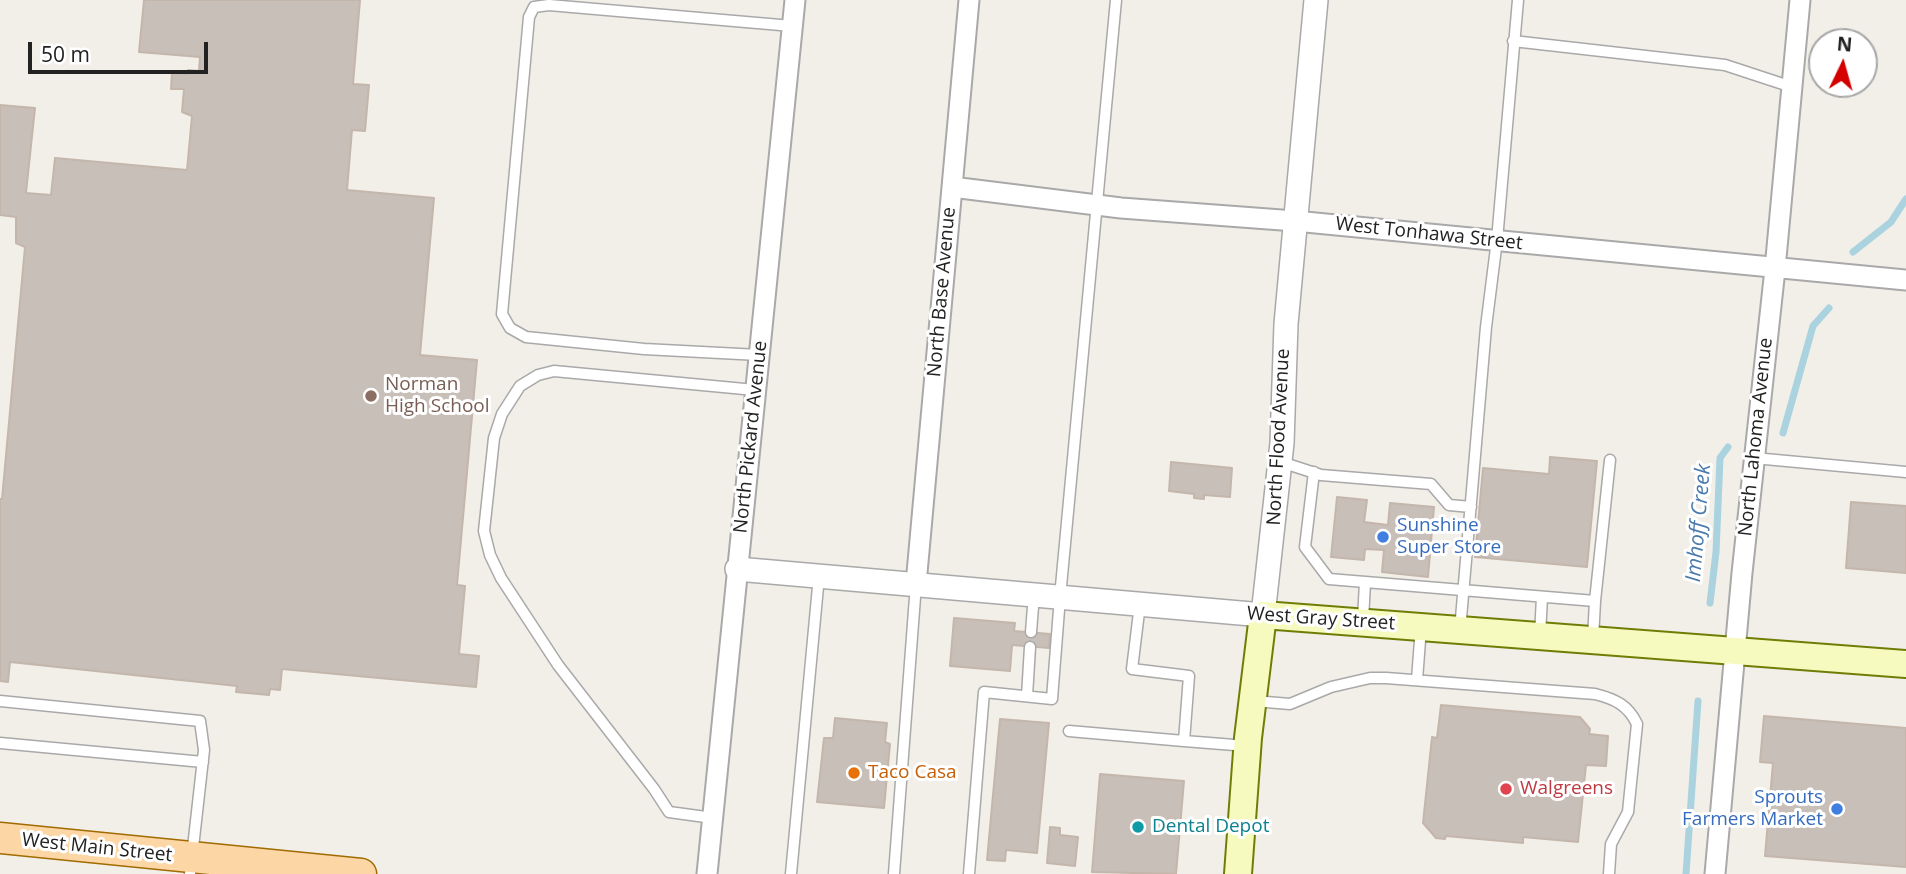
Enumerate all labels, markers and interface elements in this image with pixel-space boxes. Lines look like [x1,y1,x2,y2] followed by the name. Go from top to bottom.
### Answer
[32,28,212,72] scale bar
[1808,28,1878,98] north arrow
[1836,30,1853,58] text: N
[41,40,90,68] text: 50 m
[923,206,961,378] street label: North Base Avenue
[1334,213,1524,255] street label: West Tonhawa Street
[1734,337,1778,537] street label: North Lahoma Avenue
[730,340,772,534] street label: North Pickard Avenue
[1263,348,1295,526] street label: North Flood Avenue
[385,374,490,418] place label: Norman High School
[363,388,379,404] marker: Norman High School
[1681,463,1717,583] water label: Imhoff Creek
[1397,515,1501,559] place label: Sunshine Super Store
[1375,529,1391,545] marker: Sunshine Super Store
[1246,602,1396,636] street label: West Gray Street
[868,762,957,784] place label: Taco Casa
[846,765,862,781] marker: Taco Casa
[1520,778,1613,800] place label: Walgreens
[1498,781,1514,797] marker: Walgreens
[1682,787,1823,831] place label: Sprouts Farmers Market
[1829,801,1845,817] marker: Sprouts Farmers Market
[1152,816,1269,838] place label: Dental Depot
[1130,819,1146,835] marker: Dental Depot
[21,829,173,867] street label: West Main Street

